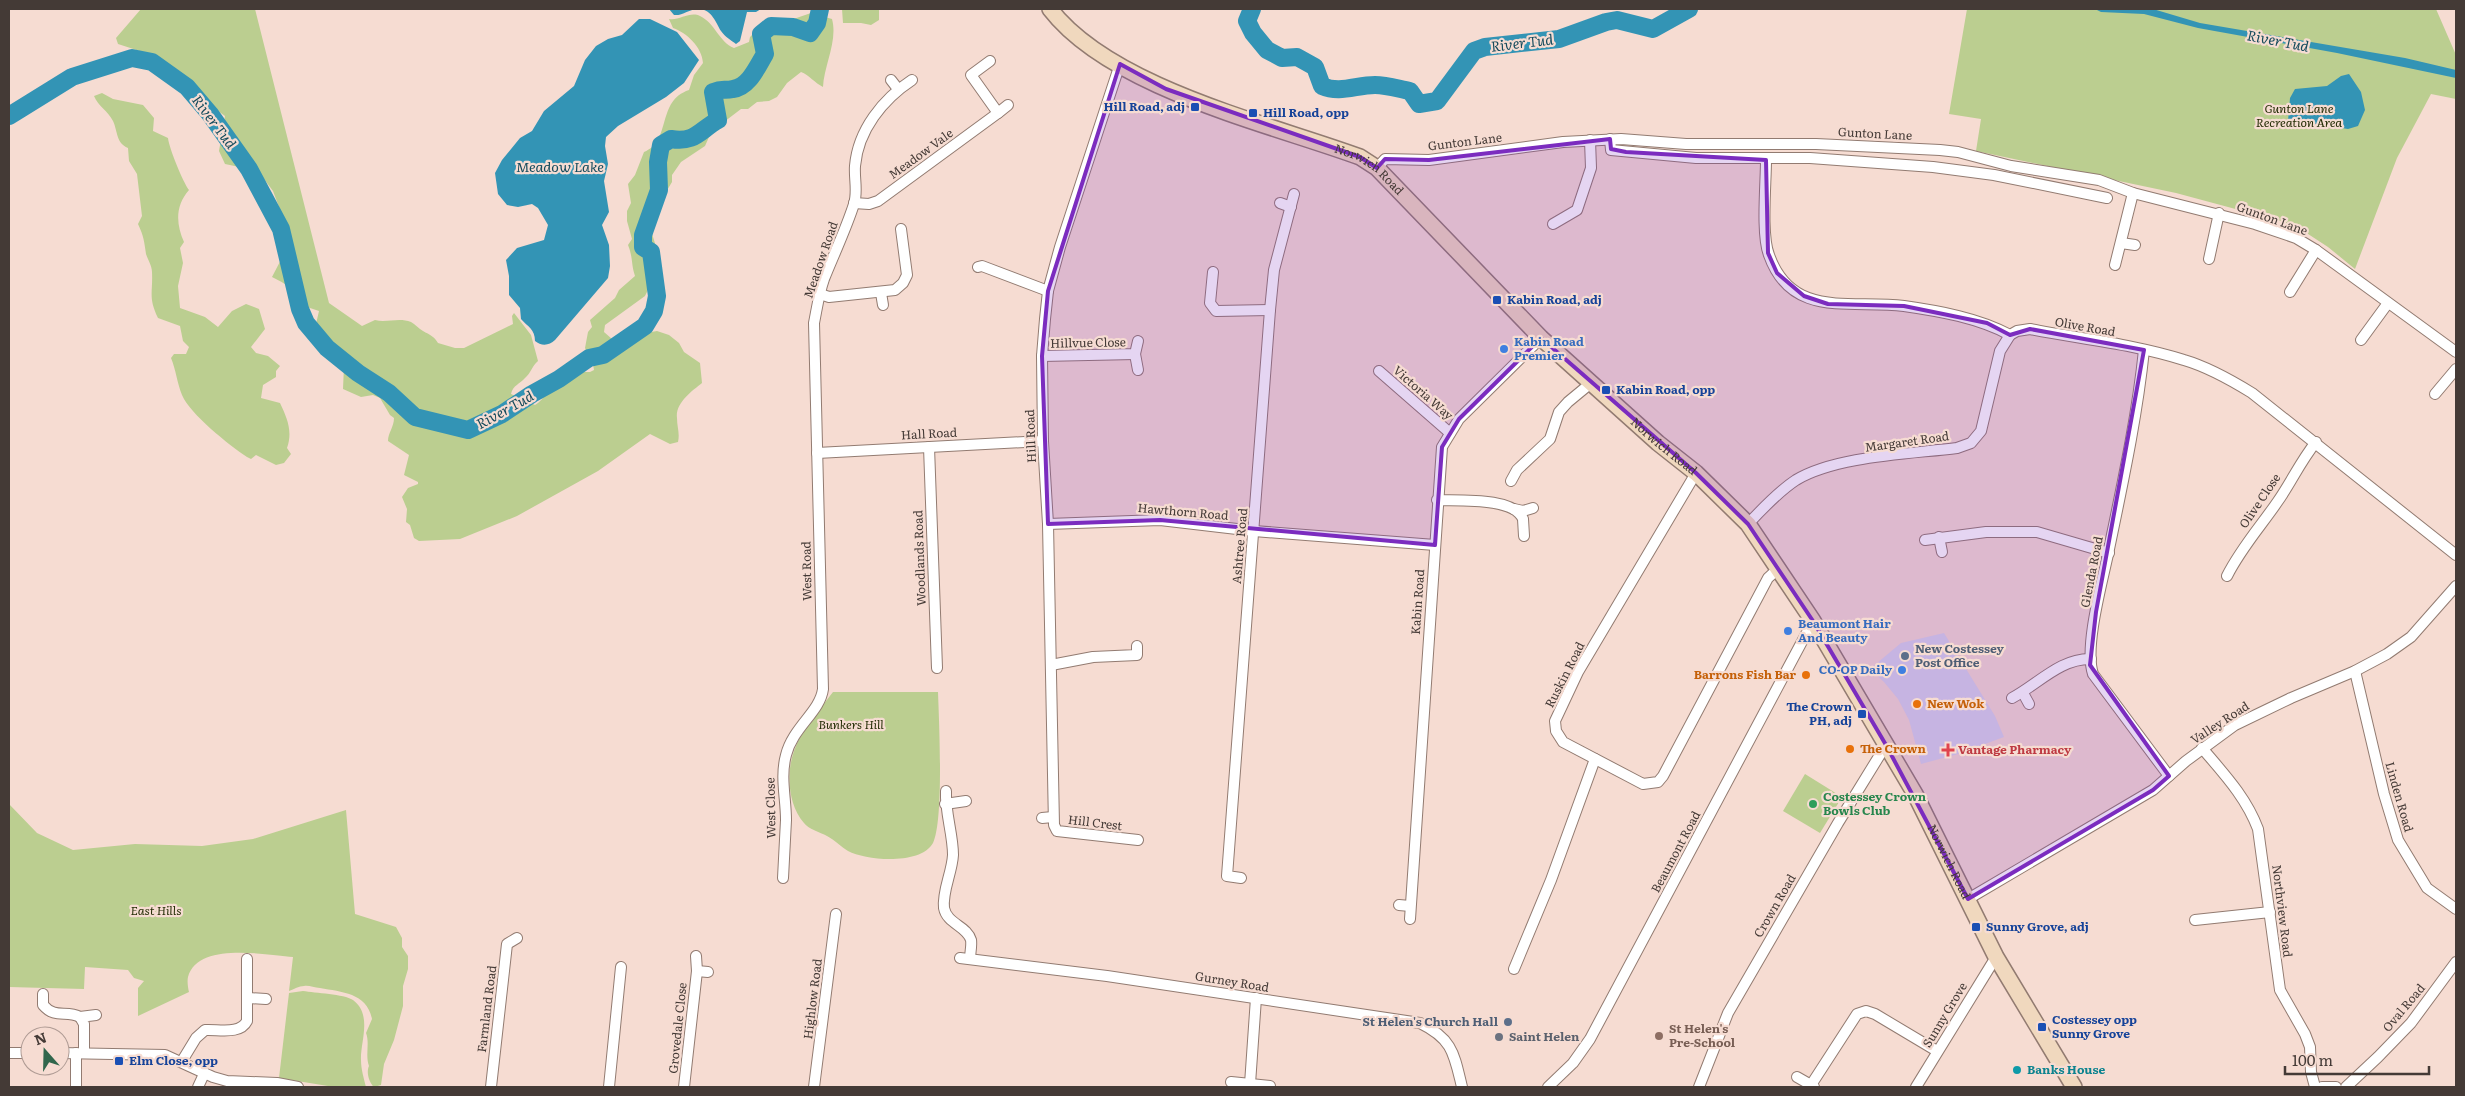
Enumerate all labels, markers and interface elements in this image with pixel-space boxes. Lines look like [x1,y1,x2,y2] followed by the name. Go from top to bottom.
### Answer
[2246,24,2311,56] water label: River Tud
[1490,28,1554,56] water label: River Tud
[188,90,242,152] water label: River Tud
[1104,97,1185,115] place label: Hill Road, adj
[2256,99,2342,131] park label: Gunton Lane Recreation Area
[1189,101,1201,113] marker: Hill Road, adj
[1263,103,1349,121] place label: Hill Road, opp
[1247,107,1259,119] marker: Hill Road, opp
[1837,122,1913,144] street label: Gunton Lane
[884,124,956,183] street label: Meadow Vale
[1427,128,1503,154] street label: Gunton Lane
[1332,139,1409,199] street label: Norwich Road
[516,156,604,176] water label: Meadow Lake
[2234,197,2310,239] street label: Gunton Lane
[798,218,842,301] street label: Meadow Road
[1507,290,1602,308] place label: Kabin Road, adj
[1491,294,1503,306] marker: Kabin Road, adj
[2053,312,2118,340] street label: Olive Road
[1050,332,1126,352] street label: Hillvue Close
[1514,332,1584,364] place label: Kabin Road Premier
[1498,343,1510,355] marker: Kabin Road Premier
[1390,361,1458,424] street label: Victoria Way
[1616,380,1715,398] place label: Kabin Road, opp
[1600,384,1612,396] marker: Kabin Road, opp
[472,385,537,433] water label: River Tud
[1020,408,1040,463] street label: Hill Road
[1627,413,1702,479] street label: Norwich Road
[900,423,958,443] street label: Hall Road
[1864,426,1951,456] street label: Margaret Road
[2234,469,2284,531] street label: Olive Close
[1137,498,1230,524] street label: Hawthorn Road
[1227,507,1251,585] street label: Ashtree Road
[908,509,930,606] street label: Woodlands Road
[2075,534,2107,609] street label: Glenda Road
[796,540,816,601] street label: West Road
[1406,568,1428,635] street label: Kabin Road
[1798,614,1891,646] place label: Beaumont Hair And Beauty
[1782,625,1794,637] marker: Beaumont Hair And Beauty
[1540,638,1589,711] street label: Ruskin Road
[1915,639,2005,671] place label: New Costessey Post Office
[1899,650,1911,662] marker: New Costessey Post Office
[1819,660,1893,678] place label: CO-OP Daily
[1896,664,1908,676] marker: CO-OP Daily
[1694,665,1796,683] place label: Barrons Fish Bar
[1800,669,1812,681] marker: Barrons Fish Bar
[1927,694,1985,712] place label: New Wok
[2187,696,2253,748] street label: Valley Road
[1786,697,1853,729] place label: The Crown PH, adj
[1911,698,1923,710] marker: New Wok
[1856,708,1868,720] marker: The Crown PH, adj
[818,715,884,733] park label: Bunkers Hill
[1860,739,1926,757] place label: The Crown
[1958,740,2072,758] place label: Vantage Pharmacy
[1844,743,1856,755] marker: The Crown
[1942,744,1954,756] marker: Vantage Pharmacy
[2381,759,2419,835] street label: Linden Road
[760,777,780,839] street label: West Close
[1823,787,1927,819] place label: Costessey Crown Bowls Club
[1807,798,1819,810] marker: Costessey Crown Bowls Club
[1646,807,1705,896] street label: Beaumont Road
[1067,810,1123,834] street label: Hill Crest
[1923,821,1976,902] street label: Norwich Road
[2268,863,2298,959] street label: Northview Road
[1749,870,1800,941] street label: Crown Road
[131,901,181,919] park label: East Hills
[1986,917,2089,935] place label: Sunny Grove, adj
[1970,921,1982,933] marker: Sunny Grove, adj
[798,957,826,1040] street label: Highlow Road
[472,964,500,1053] street label: Farmland Road
[1194,966,1271,996] street label: Gurney Road
[1917,978,1971,1051] street label: Sunny Grove
[2378,979,2429,1035] street label: Oval Road
[663,981,691,1074] street label: Grovedale Close
[2052,1010,2137,1042] place label: Costessey opp Sunny Grove
[1363,1012,1499,1030] place label: St Helen's Church Hall
[1502,1016,1514,1028] marker: St Helen's Church Hall
[1669,1019,1736,1051] place label: St Helen's Pre-School
[2036,1021,2048,1033] marker: Costessey opp Sunny Grove
[20,1026,70,1076] north arrow
[31,1026,49,1049] text: N
[1509,1027,1580,1045] place label: Saint Helen
[1653,1030,1665,1042] marker: St Helen's Pre-School
[1493,1031,1505,1043] marker: Saint Helen
[2285,1044,2429,1076] scale bar
[2292,1048,2333,1071] text: 100 m
[129,1051,218,1069] place label: Elm Close, opp
[113,1055,125,1067] marker: Elm Close, opp
[2027,1060,2105,1078] place label: Banks House
[2011,1064,2023,1076] marker: Banks House

